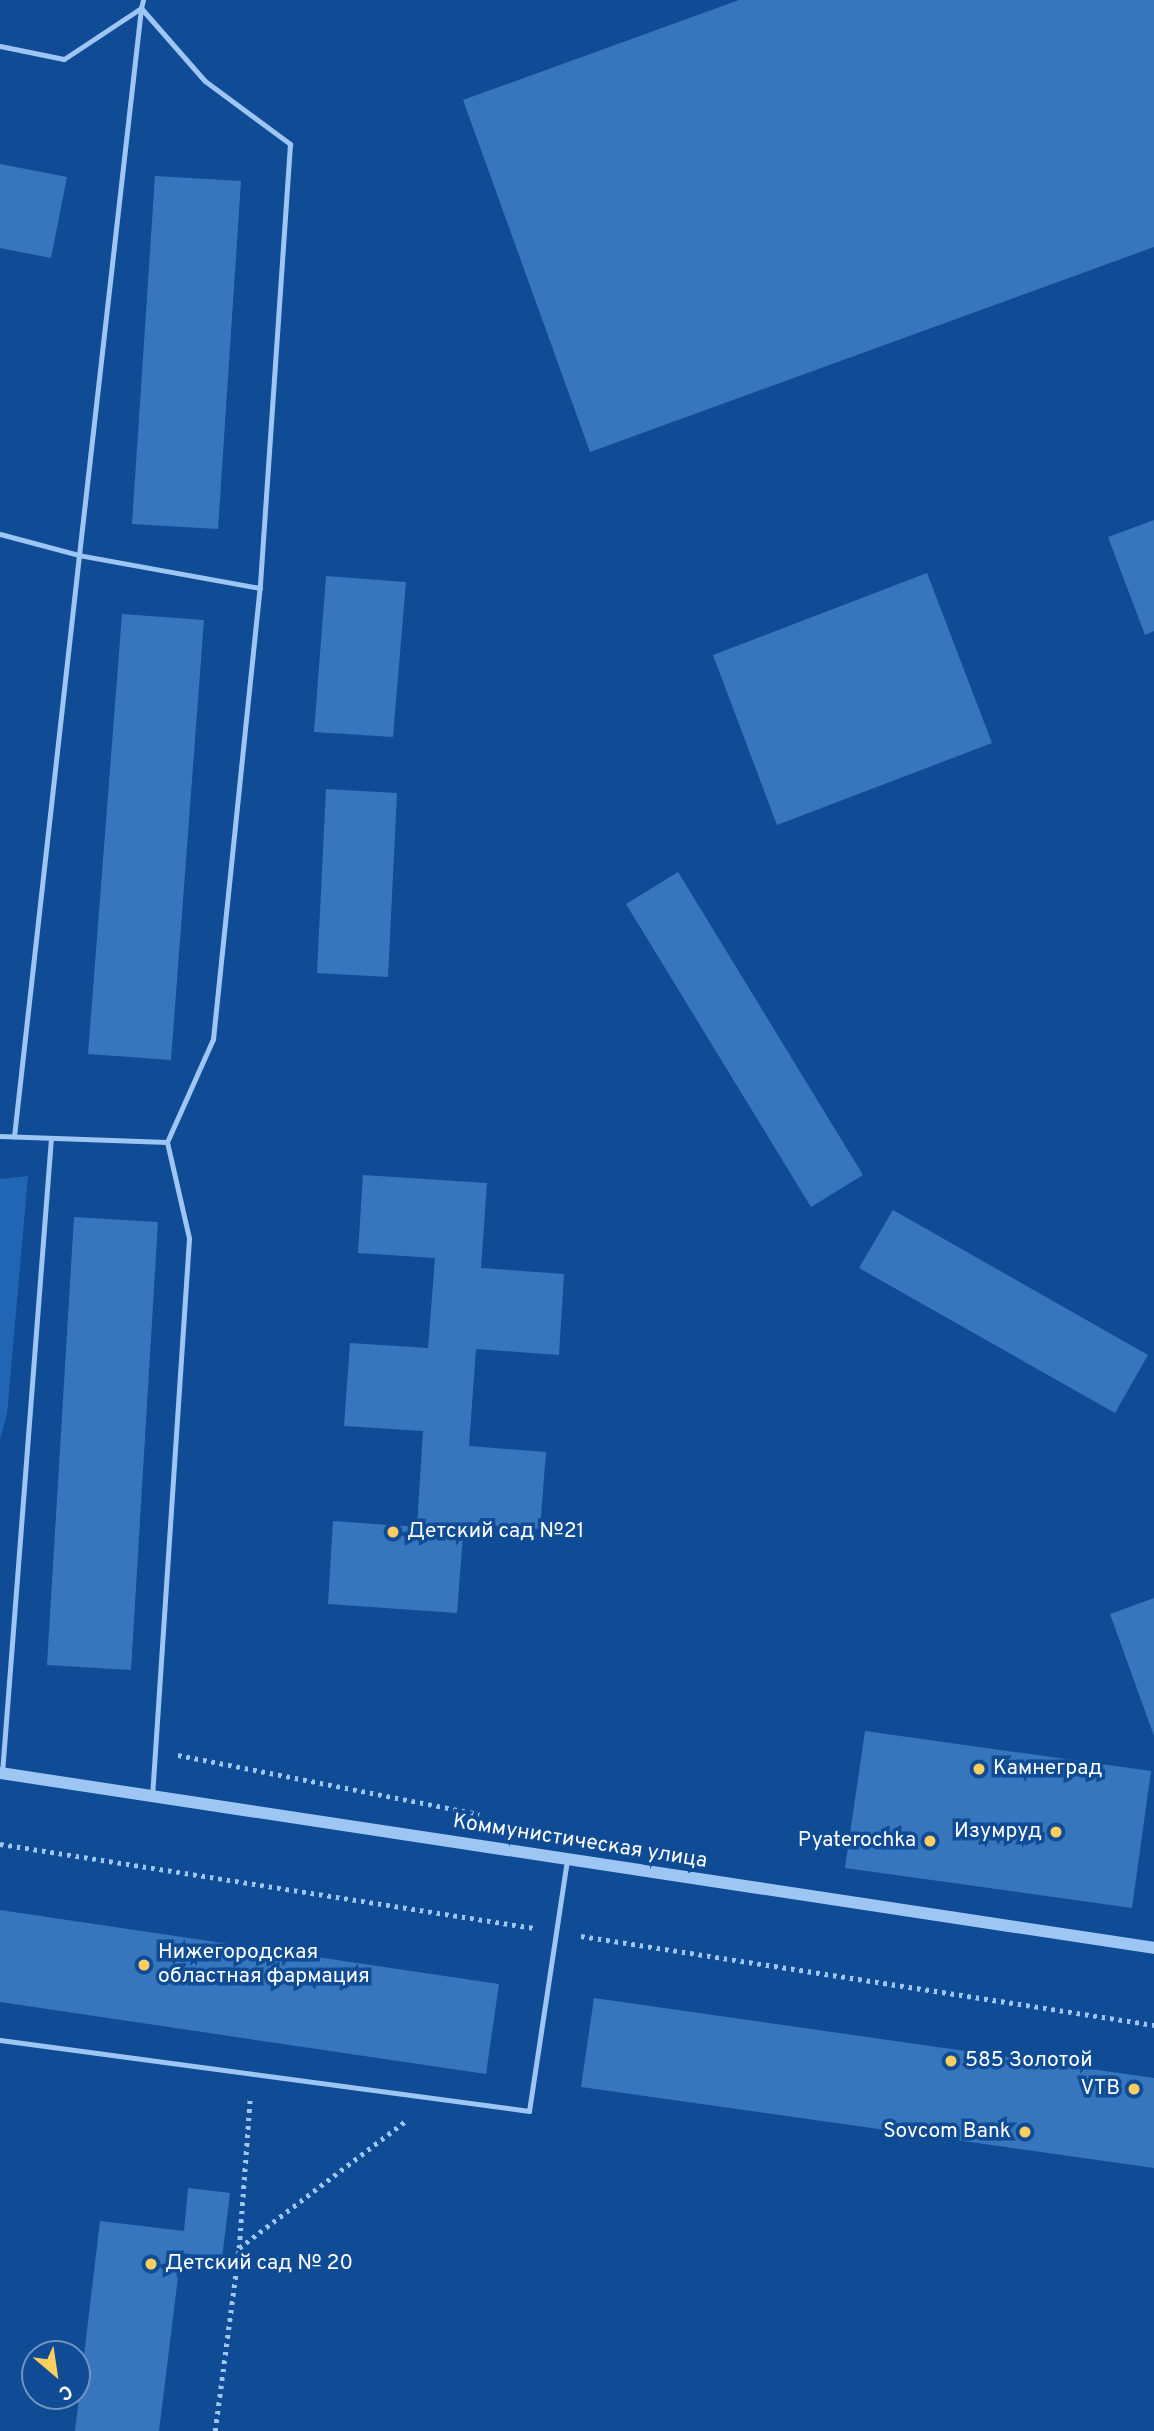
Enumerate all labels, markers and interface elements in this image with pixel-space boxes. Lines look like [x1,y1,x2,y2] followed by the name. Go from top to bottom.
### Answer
[407,1519,584,1545] place label: Детский сад №21
[385,1524,401,1540] marker: Детский сад №21
[993,1756,1102,1782] place label: Камнеград
[971,1761,987,1777] marker: Камнеград
[451,1809,709,1875] street label: Коммунистическая улица
[954,1819,1042,1845] place label: Изумруд
[1048,1824,1064,1840] marker: Изумруд
[798,1828,916,1854] place label: Pyaterochka
[922,1833,938,1849] marker: Pyaterochka
[158,1940,370,1990] place label: Нижегородская областная фармация
[136,1957,152,1973] marker: Нижегородская областная фармация
[965,2048,1092,2074] place label: 585 Золотой
[943,2053,959,2069] marker: 585 Золотой
[1081,2076,1120,2102] place label: VTB
[1126,2081,1142,2097] marker: VTB
[883,2119,1011,2145] place label: Sovcom Bank
[1017,2124,1033,2140] marker: Sovcom Bank
[165,2251,353,2277] place label: Детский сад № 20
[143,2256,159,2272] marker: Детский сад № 20
[21,2340,91,2410] north arrow
[54,2378,76,2405] text: С

